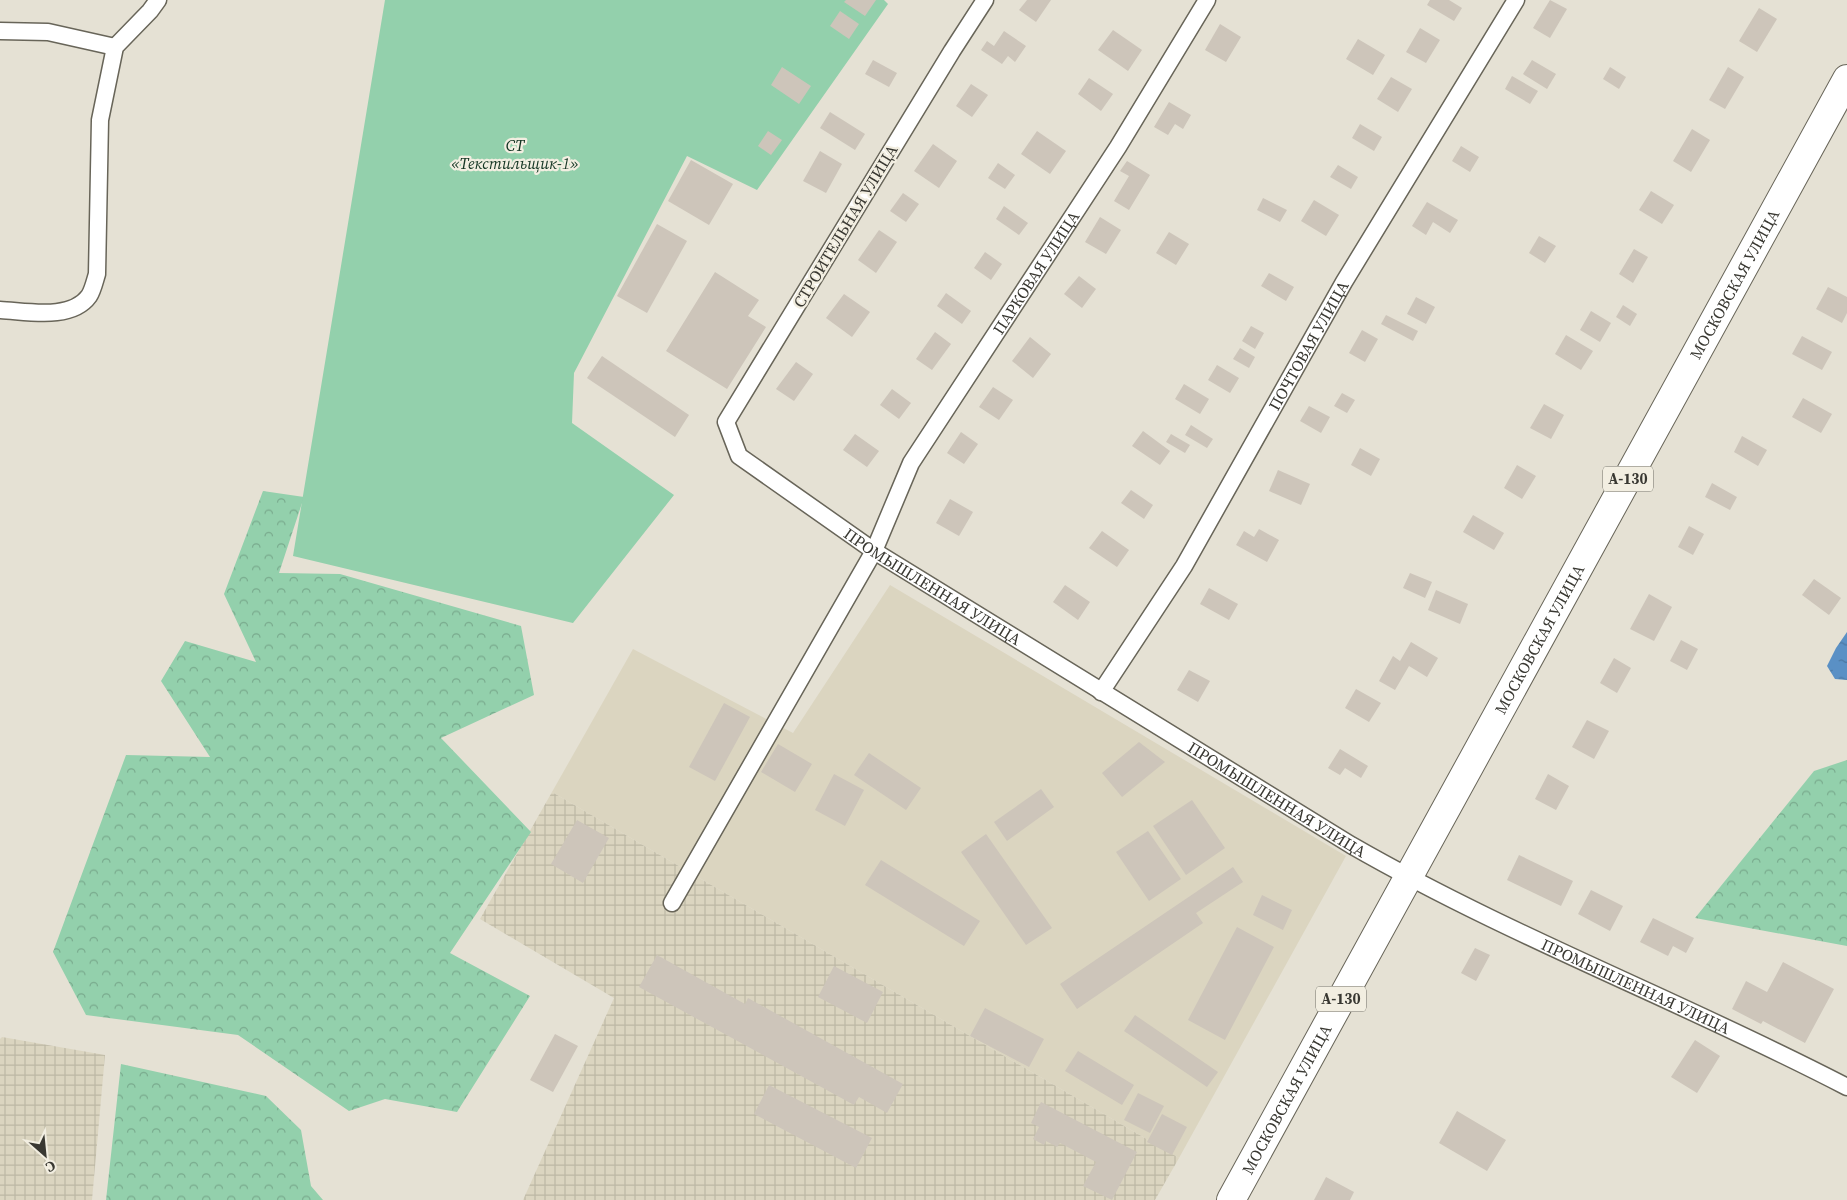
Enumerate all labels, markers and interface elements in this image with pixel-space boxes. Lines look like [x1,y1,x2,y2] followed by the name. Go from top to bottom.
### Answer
[451,134,579,174] park label: СТ «Текстильщик-1»
[788,140,903,312] street label: СТРОИТЕЛЬНАЯ УЛИЦА
[1684,205,1785,363] street label: МОСКОВСКАЯ УЛИЦА
[987,206,1084,339] street label: ПАРКОВАЯ УЛИЦА
[1263,276,1354,414] street label: ПОЧТОВАЯ УЛИЦА
[1603,466,1653,492] road number: А-130
[840,522,1026,650] street label: ПРОМЫШЛЕННАЯ УЛИЦА
[1489,560,1589,718] street label: МОСКОВСКАЯ УЛИЦА
[1184,736,1370,863] street label: ПРОМЫШЛЕННАЯ УЛИЦА
[1538,933,1734,1039] street label: ПРОМЫШЛЕННАЯ УЛИЦА
[1316,986,1366,1012] road number: А-130
[1236,1020,1337,1178] street label: МОСКОВСКАЯ УЛИЦА
[20,1130,70,1180] north arrow
[42,1156,59,1178] text: С

